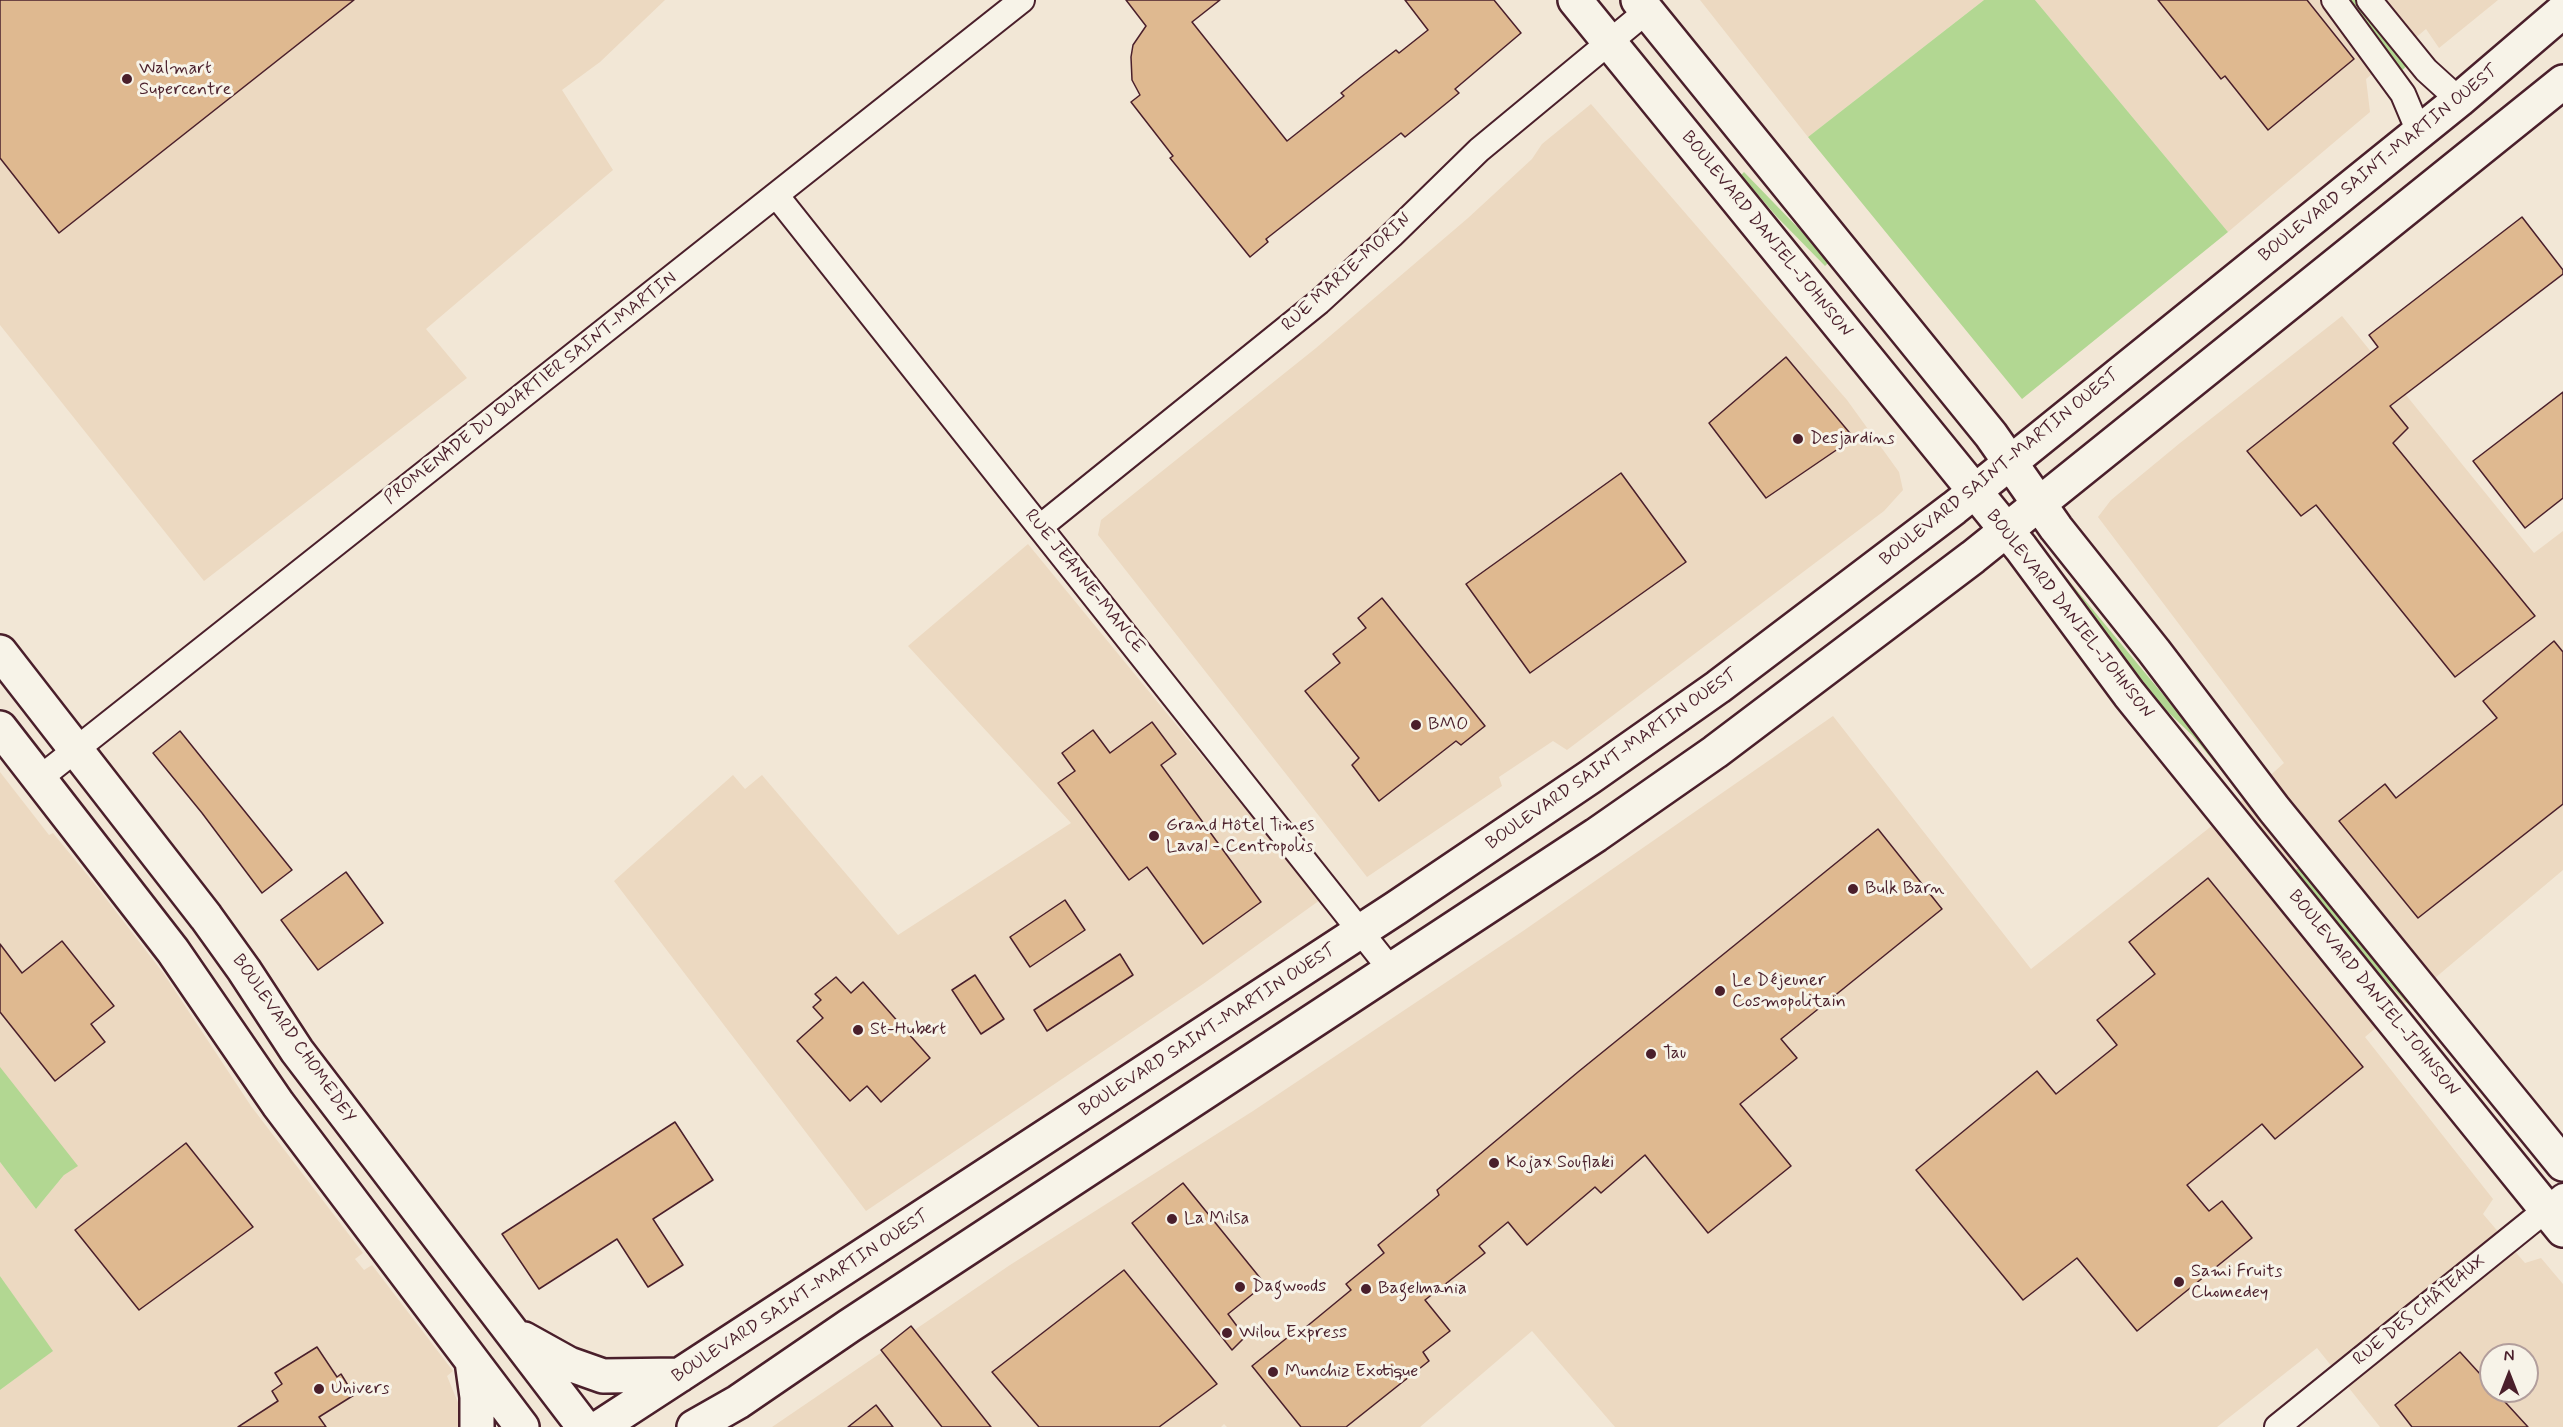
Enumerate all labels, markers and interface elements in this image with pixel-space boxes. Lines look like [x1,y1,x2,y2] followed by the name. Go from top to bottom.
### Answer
[139,58,231,100] place label: Walmart Supercentre
[2255,61,2503,267] street label: BOULEVARD SAINT-MARTIN OUEST
[120,72,134,86] marker: Walmart Supercentre
[1676,127,1856,343] street label: BOULEVARD DANIEL-JOHNSON
[1278,209,1416,337] street label: RUE MARIE-MORIN
[381,268,681,510] street label: PROMENADE DU QUARTIER SAINT-MARTIN
[1876,365,2124,571] street label: BOULEVARD SAINT-MARTIN OUEST
[1810,428,1895,450] place label: Desjardins
[1791,432,1805,446] marker: Desjardins
[1019,506,1149,658] street label: RUE JEANNE-MANCE
[1981,506,2157,724] street label: BOULEVARD DANIEL-JOHNSON
[1482,665,1742,855] street label: BOULEVARD SAINT-MARTIN OUEST
[1428,714,1468,736] place label: BMO
[1409,718,1423,732] marker: BMO
[1166,815,1314,858] place label: Grand Hôtel Times Laval - Centropolis
[1147,829,1161,843] marker: Grand Hôtel Times Laval - Centropolis
[1865,878,1944,900] place label: Bulk Barn
[1846,882,1860,896] marker: Bulk Barn
[2283,886,2463,1102] street label: BOULEVARD DANIEL-JOHNSON
[1076,940,1340,1122] street label: BOULEVARD SAINT-MARTIN OUEST
[227,951,359,1127] street label: BOULEVARD CHOMEDEY
[1732,970,1846,1012] place label: Le Déjeuner Cosmopolitain
[1713,984,1727,998] marker: Le Déjeuner Cosmopolitain
[870,1019,946,1041] place label: St-Hubert
[851,1023,865,1037] marker: St-Hubert
[1663,1043,1686,1065] place label: Tau
[1644,1047,1658,1061] marker: Tau
[1506,1152,1614,1174] place label: Kojax Souflaki
[1487,1156,1501,1170] marker: Kojax Souflaki
[669,1206,933,1388] street label: BOULEVARD SAINT-MARTIN OUEST
[1184,1208,1249,1230] place label: La Milsa
[1165,1212,1179,1226] marker: La Milsa
[2349,1251,2491,1371] street label: RUE DES CHÂTEAUX
[2191,1261,2282,1304] place label: Sami Fruits Chomedey
[2172,1275,2186,1289] marker: Sami Fruits Chomedey
[1252,1276,1326,1298] place label: Dagwoods
[1378,1278,1467,1300] place label: Bagelmania
[1233,1280,1247,1294] marker: Dagwoods
[1359,1282,1373,1296] marker: Bagelmania
[1239,1322,1347,1344] place label: Wilou Express
[1220,1326,1234,1340] marker: Wilou Express
[2479,1343,2539,1403] north arrow
[2504,1346,2514,1367] text: N
[1285,1361,1418,1383] place label: Munchiz Exotique
[1266,1365,1280,1379] marker: Munchiz Exotique
[331,1378,390,1400] place label: Univers
[312,1382,326,1396] marker: Univers

